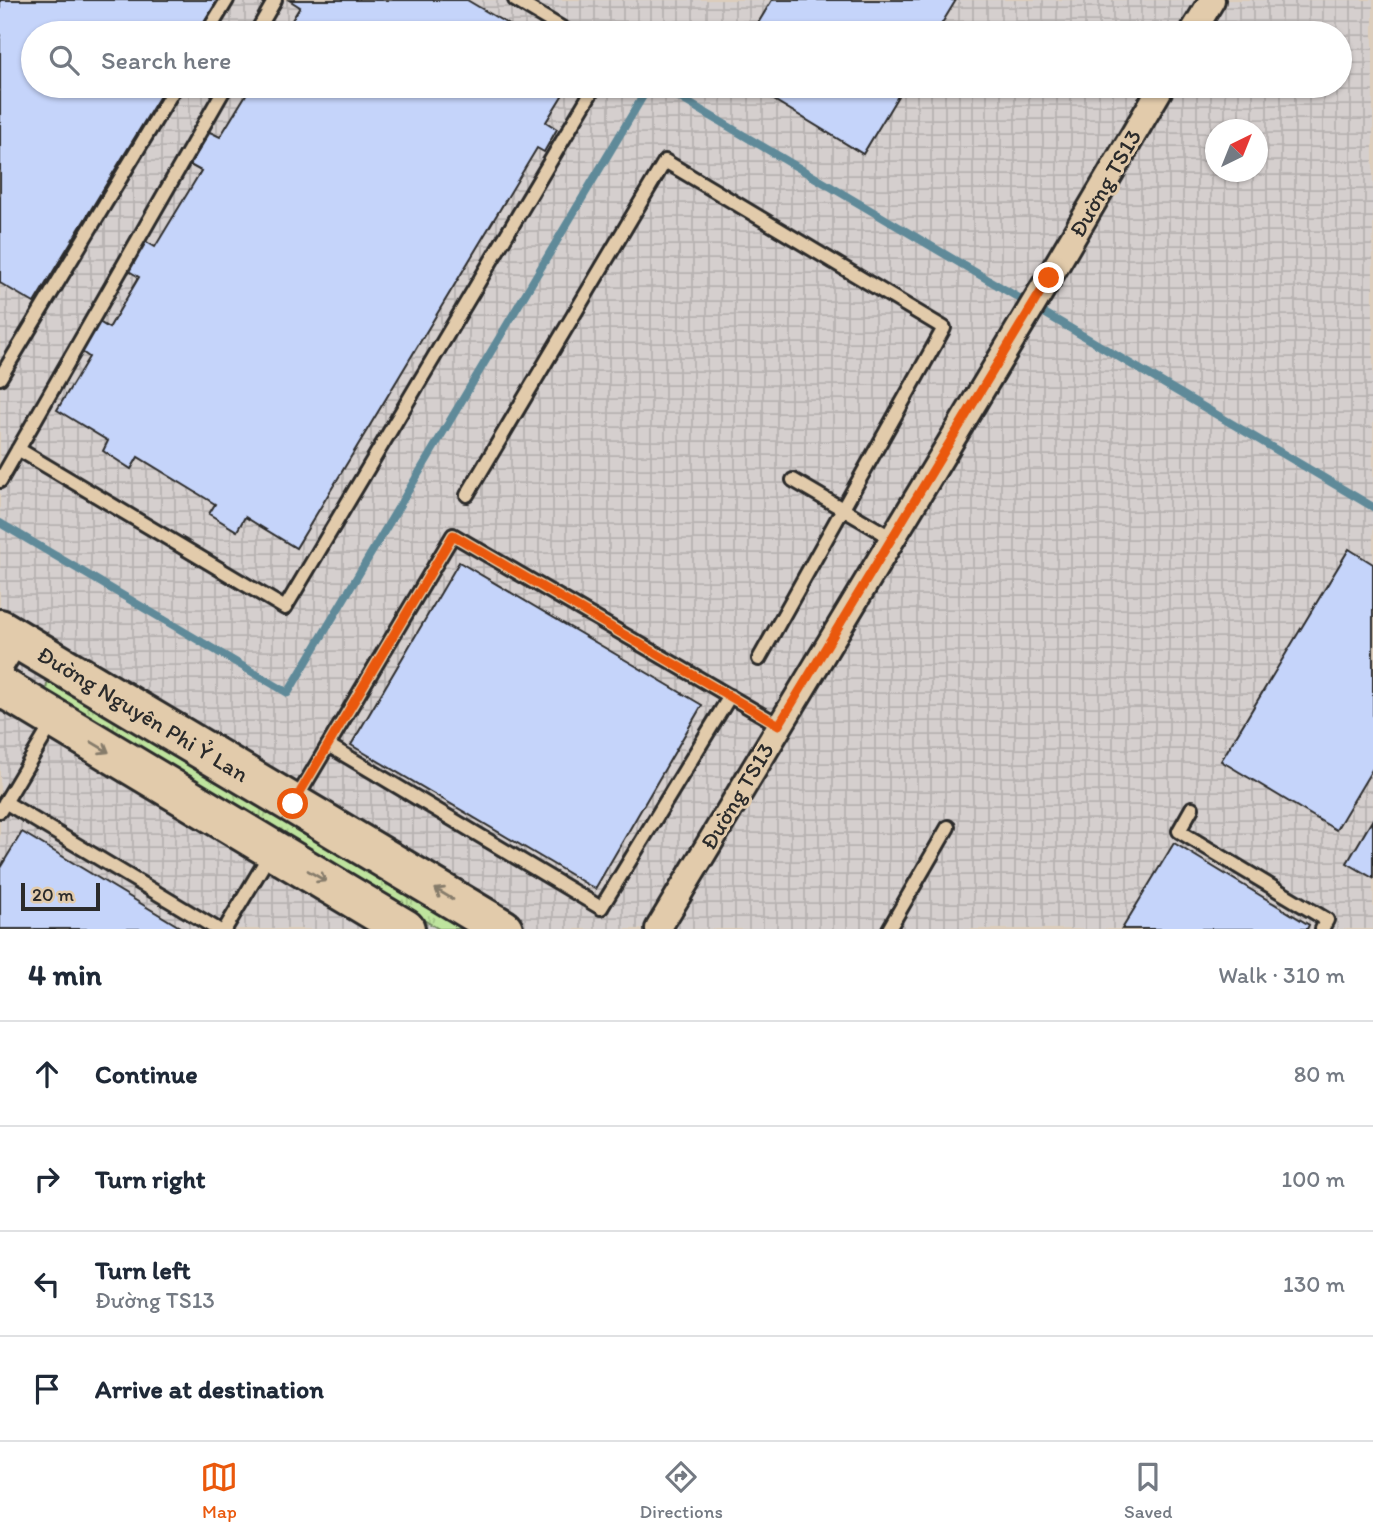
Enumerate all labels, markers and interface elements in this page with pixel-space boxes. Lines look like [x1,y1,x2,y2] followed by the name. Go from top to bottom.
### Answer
[21,21,1352,98] search box
[45,41,83,79] icon: search
[101,44,231,76] text: Search here
[1205,119,1268,182] north arrow
[1063,124,1147,242] street label: Đường TS13
[1033,262,1064,293] route end
[32,640,254,788] street label: Đường Nguyên Phi Ỷ Lan
[694,737,780,855] street label: Đường TS13
[90,740,110,754] one-way arrow
[277,788,308,819] route start
[306,869,326,883] one-way arrow
[21,880,100,912] scale bar
[32,883,74,906] text: 20 m
[435,887,455,901] one-way arrow
[28,956,102,993] text: 4 min
[1218,961,1345,989] text: Walk · 310 m
[28,1055,66,1093] icon: ahead
[95,1058,198,1090] text: Continue
[1294,1060,1345,1088] text: 80 m
[28,1160,66,1198] icon: right
[95,1163,206,1195] text: Turn right
[1281,1165,1345,1193] text: 100 m
[95,1254,191,1286] text: Turn left
[28,1265,66,1303] icon: left
[1283,1270,1345,1298] text: 130 m
[95,1286,215,1314] text: Đường TS13
[28,1370,66,1408] icon: arrive
[95,1373,324,1405] text: Arrive at destination
[200,1458,238,1523] tab: Map
[639,1458,723,1523] tab: Directions
[1124,1458,1172,1523] tab: Saved

